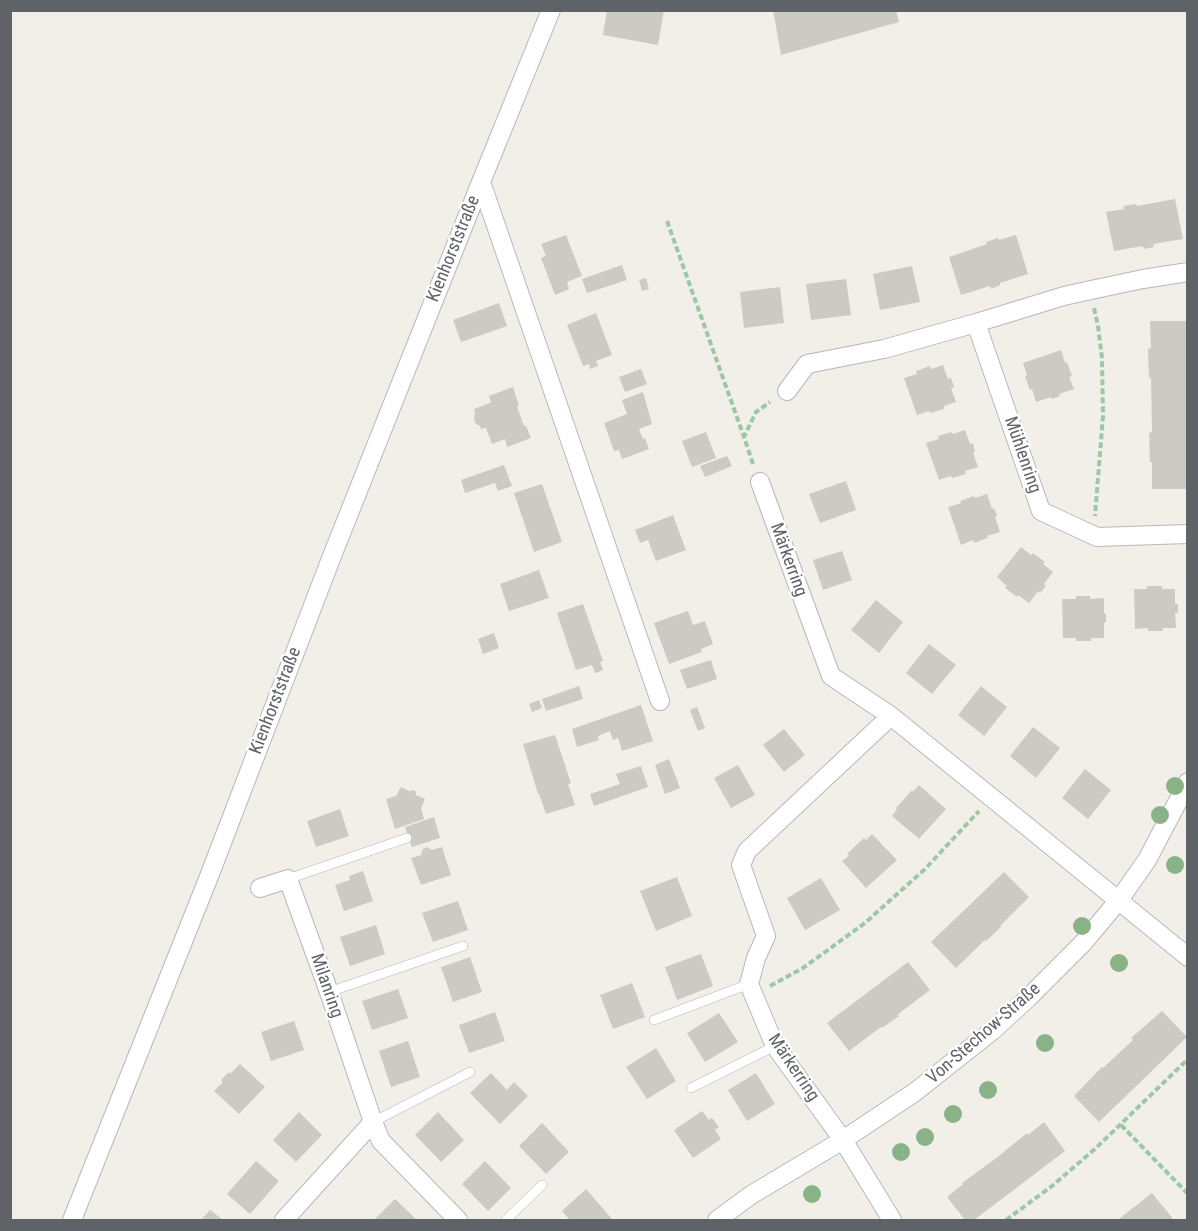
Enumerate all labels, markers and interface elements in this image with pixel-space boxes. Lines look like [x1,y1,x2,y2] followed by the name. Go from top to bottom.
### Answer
[423,193,485,305] street label: Kienhorststraße
[999,414,1045,496] street label: Mühlenring
[765,520,811,600] street label: Märkerring
[246,644,306,758] street label: Kienhorststraße
[305,951,347,1021] street label: Milanring
[923,979,1045,1089] street label: Von-Stechow-Straße
[763,1030,823,1106] street label: Märkerring

